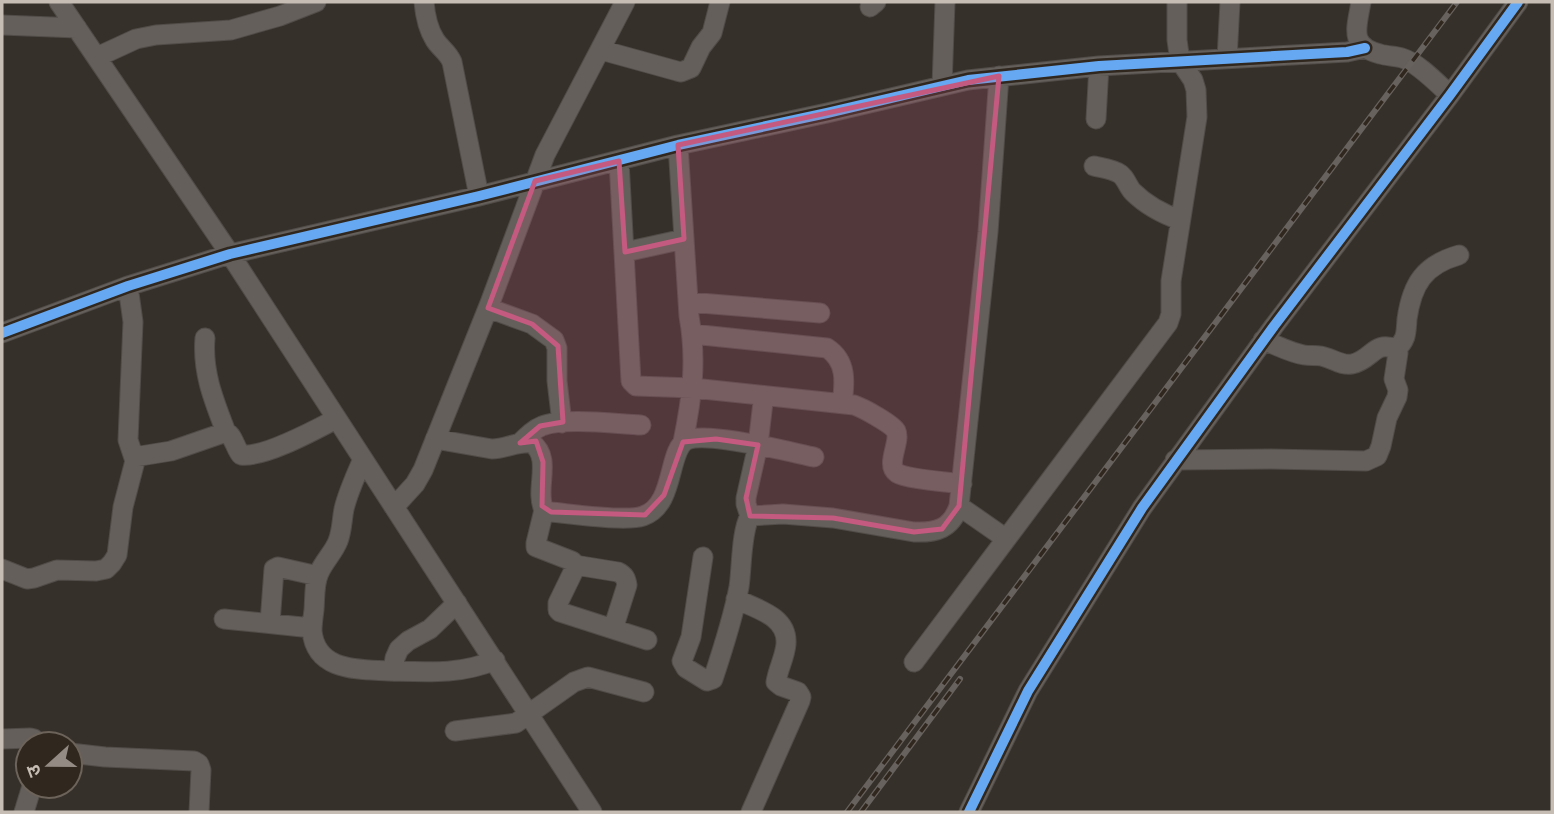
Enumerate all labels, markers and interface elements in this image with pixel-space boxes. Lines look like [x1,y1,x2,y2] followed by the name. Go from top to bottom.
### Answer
[14,730,84,800] north arrow
[21,760,47,780] text: उ

